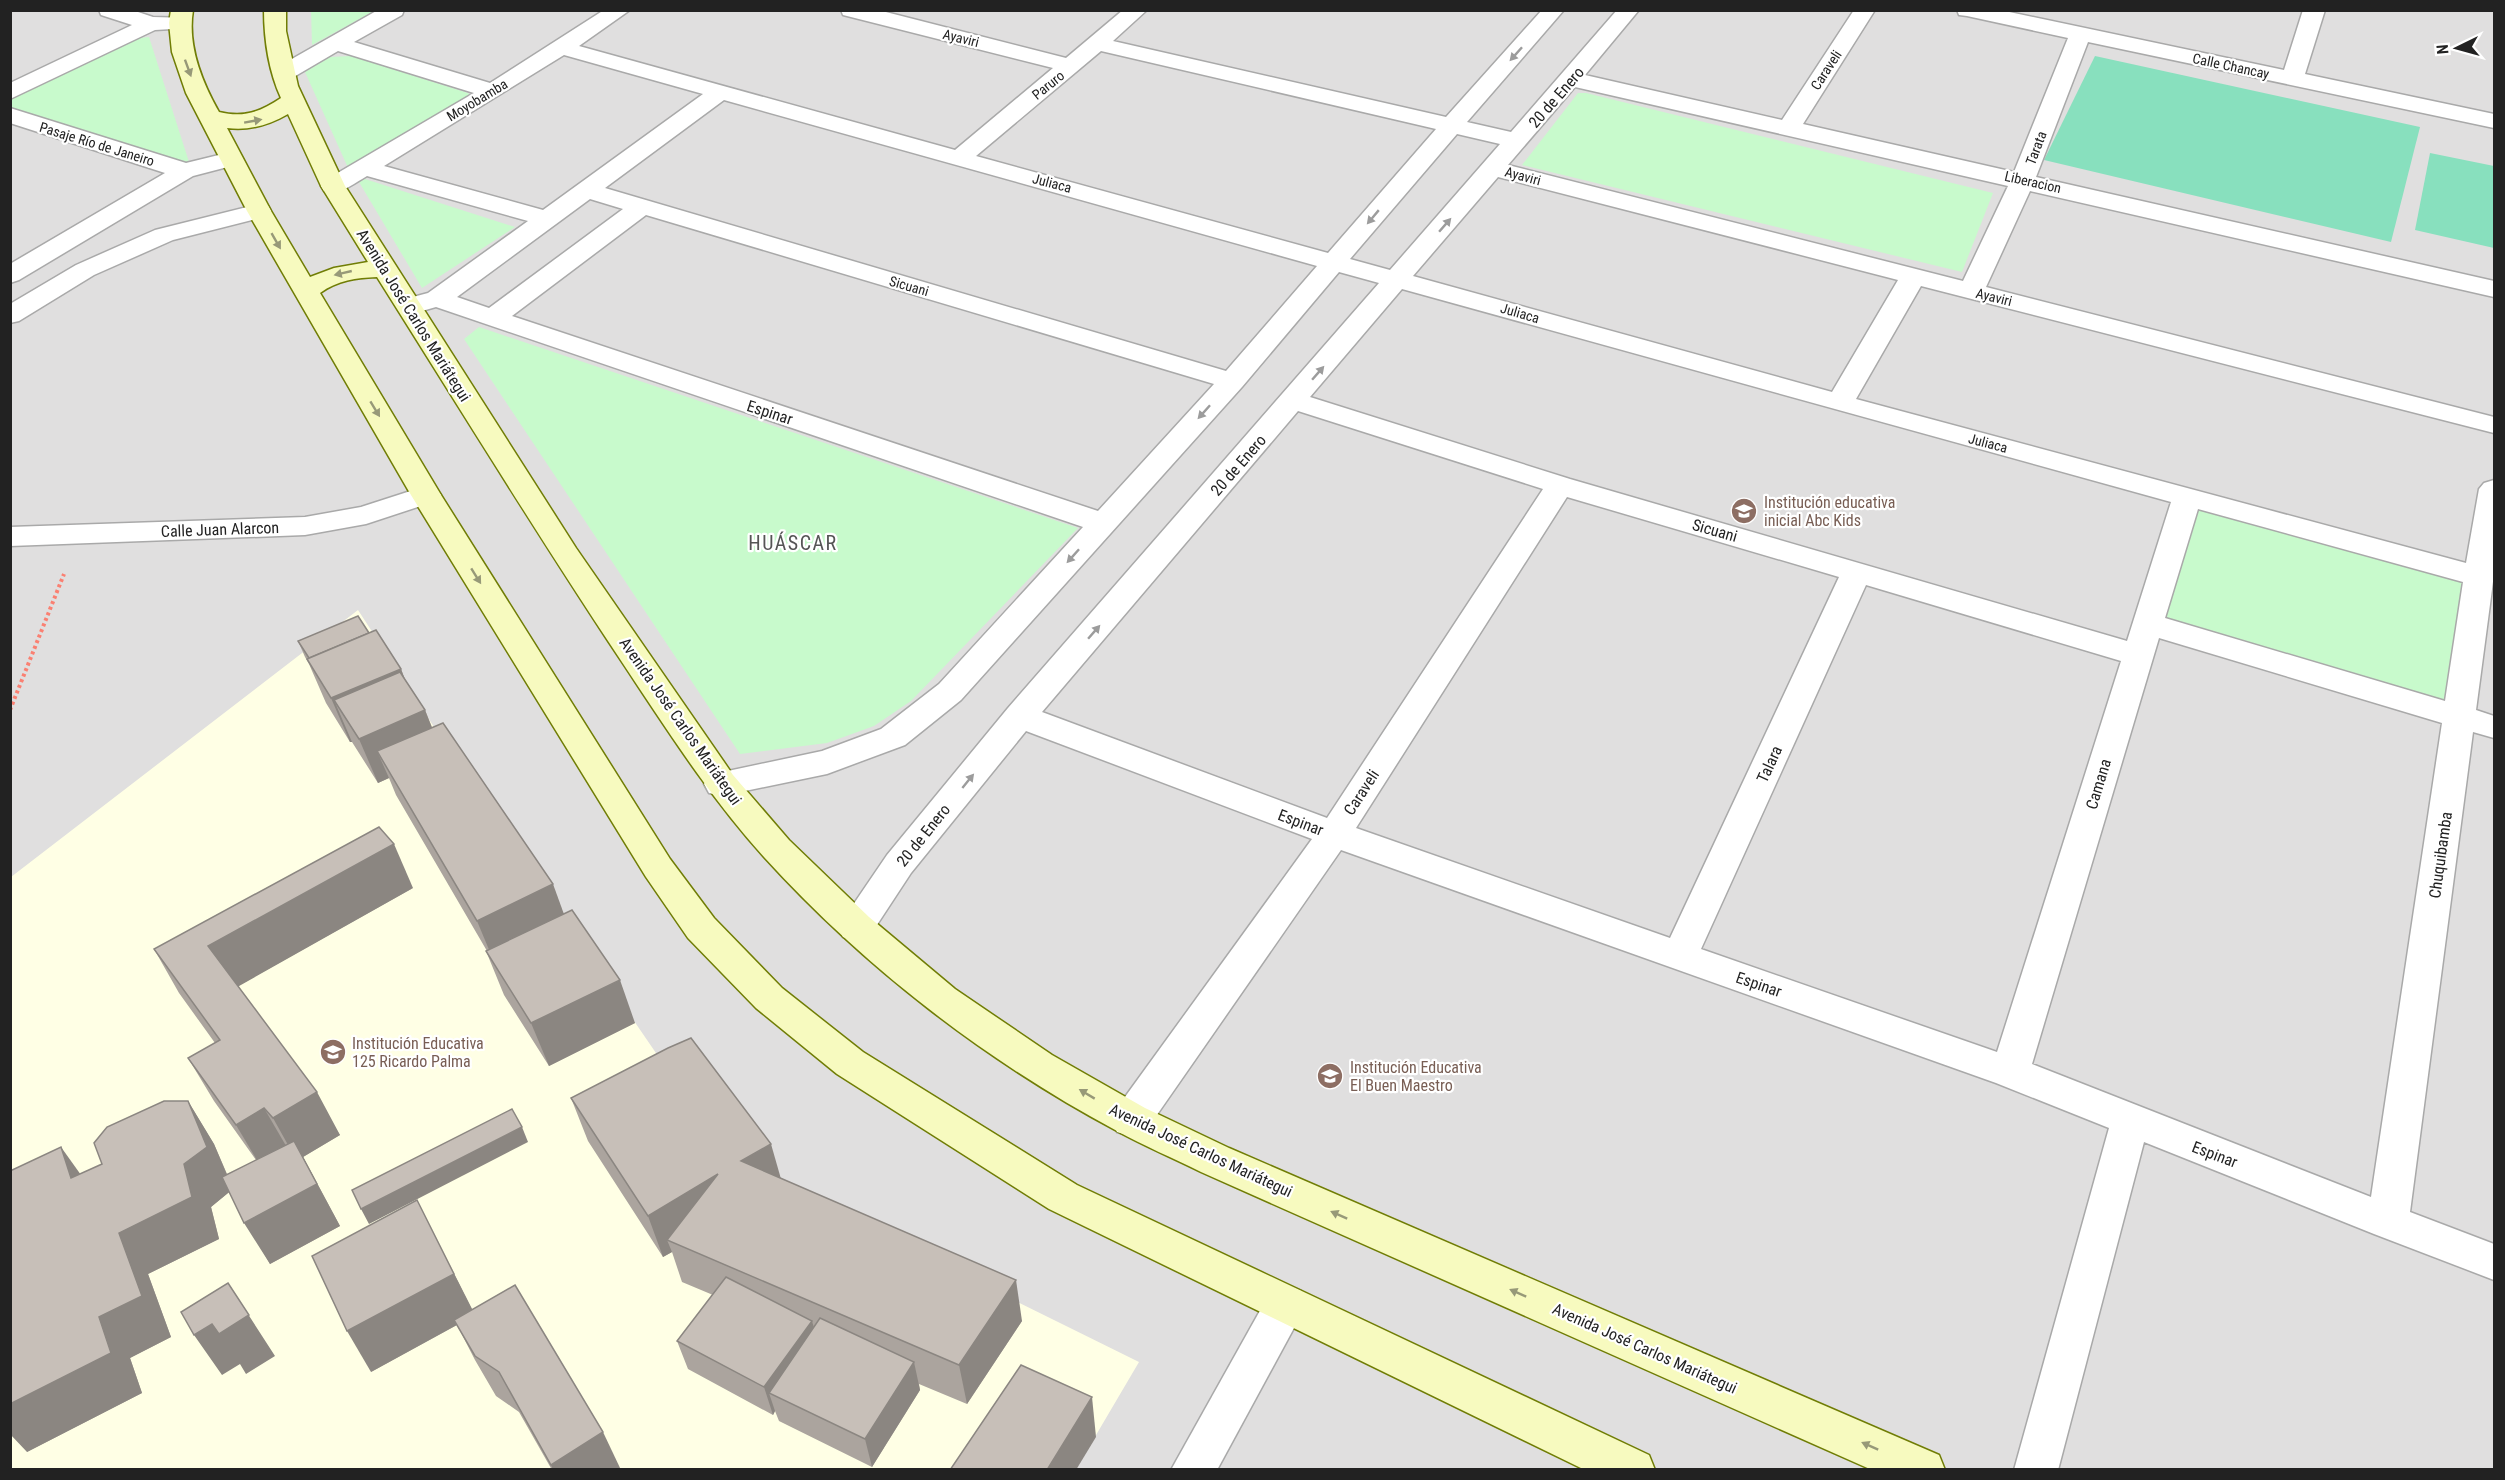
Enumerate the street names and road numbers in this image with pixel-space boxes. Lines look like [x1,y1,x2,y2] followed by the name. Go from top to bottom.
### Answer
[941,26,981,50] street label: Ayaviri
[1807,47,1845,93] street label: Caraveli
[2191,50,2271,82] street label: Calle Chancay
[1525,63,1588,132] street label: 20 de Enero
[1029,67,1067,103] street label: Paruro
[444,76,510,124] street label: Moyobamba
[38,119,156,169] street label: Pasaje Río de Janeiro
[2022,129,2050,167] street label: Tarata
[1503,164,1543,188] street label: Ayaviri
[2003,168,2063,196] street label: Liberacion
[1031,170,1073,196] street label: Juliaca
[353,226,475,405] street label: Avenida José Carlos Mariátegui
[887,273,931,299] street label: Sicuani
[1974,285,2014,309] street label: Ayaviri
[1499,300,1541,326] street label: Juliaca
[745,396,795,429] street label: Espinar
[1967,430,2009,456] street label: Juliaca
[1207,431,1270,500] street label: 20 de Enero
[1690,515,1740,546] street label: Sicuani
[161,518,279,541] street label: Calle Juan Alarcon
[616,634,746,809] street label: Avenida José Carlos Mariátegui
[1753,743,1786,786] street label: Talara
[2082,757,2115,812] street label: Camana
[1340,766,1383,819] street label: Caraveli
[893,800,954,870] street label: 20 de Enero
[1275,805,1326,840] street label: Espinar
[2425,811,2456,900] street label: Chuquibamba
[1733,968,1784,1001] street label: Espinar
[1106,1100,1295,1201] street label: Avenida José Carlos Mariátegui
[2189,1137,2240,1172] street label: Espinar
[1550,1299,1740,1398] street label: Avenida José Carlos Mariátegui

